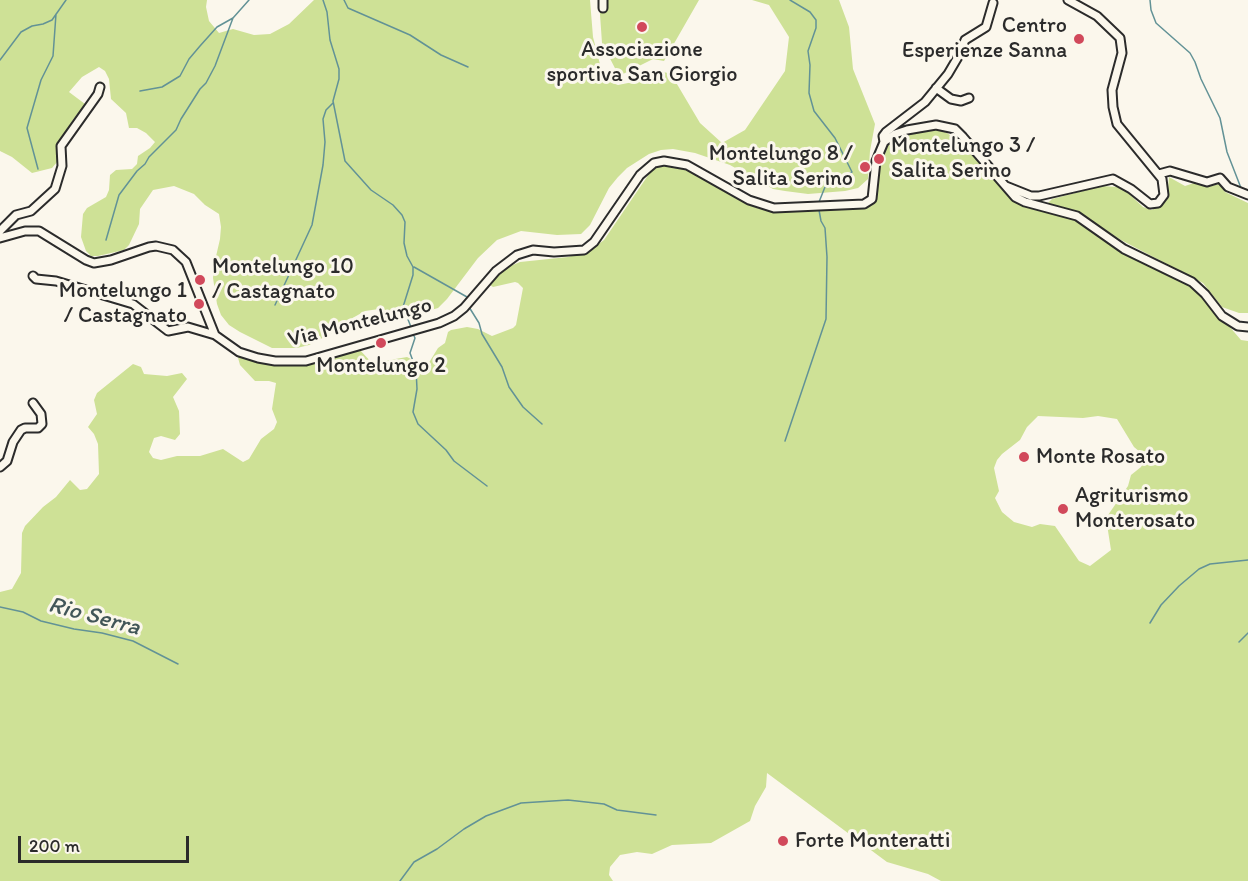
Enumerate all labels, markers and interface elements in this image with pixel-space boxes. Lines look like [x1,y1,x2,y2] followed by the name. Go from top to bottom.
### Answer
[902,13,1067,64] place label: Centro Esperienze Sanna
[635,20,649,34] marker: Associazione sportiva San Giorgio
[1072,32,1086,46] marker: Centro Esperienze Sanna
[546,37,738,88] place label: Associazione sportiva San Giorgio
[891,133,1035,184] place label: Montelungo 3 / Salita Serino
[709,141,853,192] place label: Montelungo 8 / Salita Serino
[872,152,886,166] marker: Montelungo 3 / Salita Serino
[858,160,872,174] marker: Montelungo 8 / Salita Serino
[212,254,354,306] place label: Montelungo 10 / Castagnato
[193,273,207,287] marker: Montelungo 10 / Castagnato
[59,278,187,330] place label: Montelungo 1 / Castagnato
[285,292,435,354] street label: Via Montelungo
[192,297,206,311] marker: Montelungo 1 / Castagnato
[374,336,388,350] marker: Montelungo 2
[316,353,446,379] place label: Montelungo 2
[1036,444,1165,470] place label: Monte Rosato
[1017,450,1031,464] marker: Monte Rosato
[1075,483,1195,534] place label: Agriturismo Monterosato
[1056,502,1070,516] marker: Agriturismo Monterosato
[45,591,143,643] water label: Rio Serra
[21,824,192,862] scale bar
[795,828,950,854] place label: Forte Monteratti
[776,834,790,848] marker: Forte Monteratti
[29,835,80,857] text: 200 m

